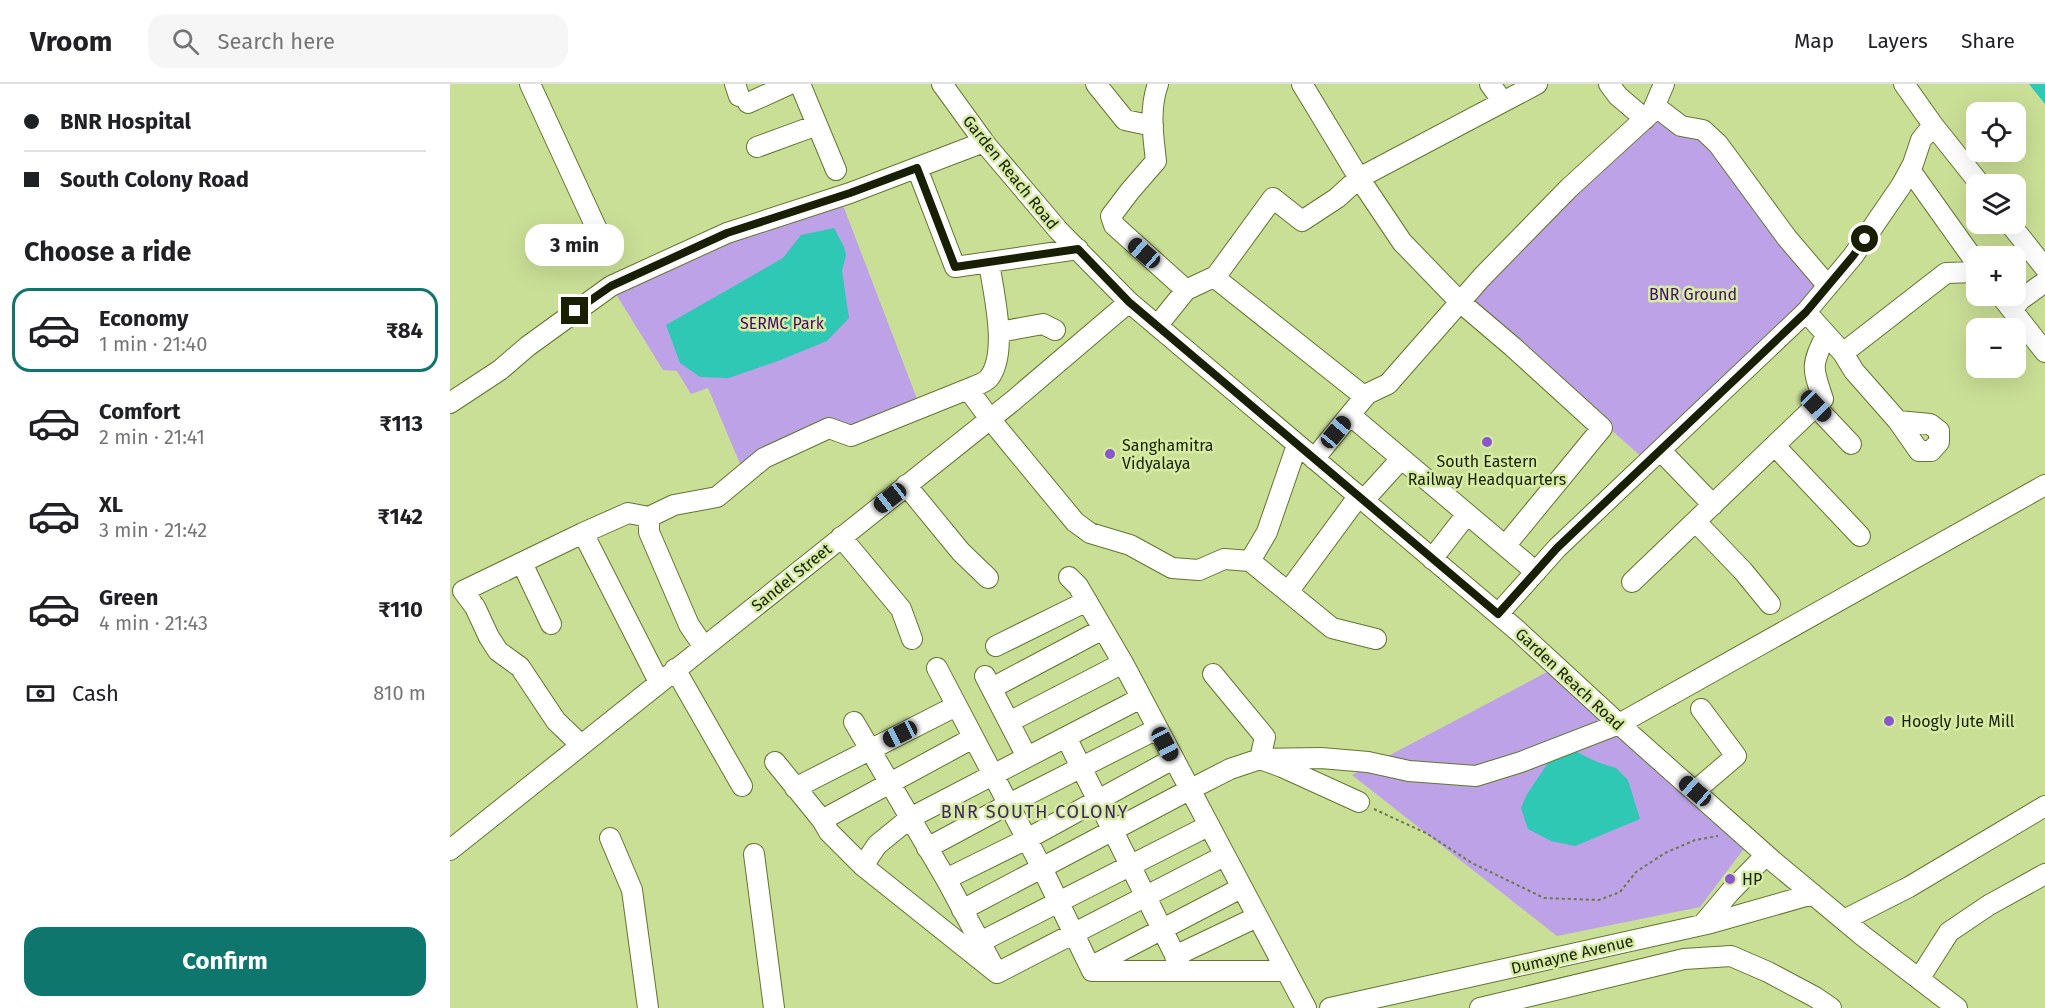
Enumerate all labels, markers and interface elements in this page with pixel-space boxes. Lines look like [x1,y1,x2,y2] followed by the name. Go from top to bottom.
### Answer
[148,14,568,68] search box
[30,25,112,58] text: Vroom
[169,25,202,58] icon: search
[217,28,335,55] text: Search here
[1794,28,1834,54] text: Map
[1867,28,1928,54] text: Layers
[1961,28,2015,54] text: Share
[1966,102,2026,378] map controls
[1966,102,2026,162] button: locate
[60,108,191,135] text: BNR Hospital
[959,111,1062,233] street label: Garden Reach Road
[60,166,249,193] text: South Colony Road
[1966,174,2026,234] button: layers
[526,224,624,266] callout: 3 min
[1851,225,1878,252] route start
[550,233,599,257] text: 3 min
[1125,234,1163,272] car
[24,236,191,268] text: Choose a ride
[1966,246,2026,306] button: +
[1649,285,1737,304] park label: BNR Ground
[561,297,588,324] route end
[27,303,81,357] icon: car
[99,305,188,332] text: Economy
[740,314,825,333] park label: SERMC Park
[386,317,423,344] text: ₹84
[1966,318,2026,378] button: −
[99,332,207,356] text: 1 min · 21:40
[1797,387,1835,425] car
[27,396,81,450] icon: car
[99,398,180,425] text: Comfort
[380,410,423,437] text: ₹113
[1318,412,1354,452] car
[99,425,205,449] text: 2 min · 21:41
[1480,435,1494,449] marker: South Eastern Railway Headquarters
[1122,436,1214,473] place label: Sanghamitra Vidyalaya
[1103,447,1117,461] marker: Sanghamitra Vidyalaya
[1408,452,1566,489] place label: South Eastern Railway Headquarters
[870,480,910,516] car
[27,489,81,543] icon: car
[99,491,123,518] text: XL
[378,503,423,530] text: ₹142
[99,518,207,542] text: 3 min · 21:42
[747,539,835,615] street label: Sandel Street
[27,582,81,636] icon: car
[99,584,158,611] text: Green
[378,596,423,623] text: ₹110
[99,611,208,635] text: 4 min · 21:43
[1512,624,1628,734] street label: Garden Reach Road
[24,677,57,710] icon: cash
[72,680,119,707] text: Cash
[373,681,426,705] text: 810 m
[1901,712,2015,731] place label: Hoogly Jute Mill
[1882,714,1896,728] marker: Hoogly Jute Mill
[880,718,920,750] car
[1149,724,1181,764] car
[1676,772,1714,810] car
[941,801,1129,823] district label: BNR SOUTH COLONY
[1742,870,1762,889] place label: HP
[1723,872,1737,886] marker: HP
[24,927,426,996] button: Confirm
[1509,931,1635,978] street label: Dumayne Avenue

